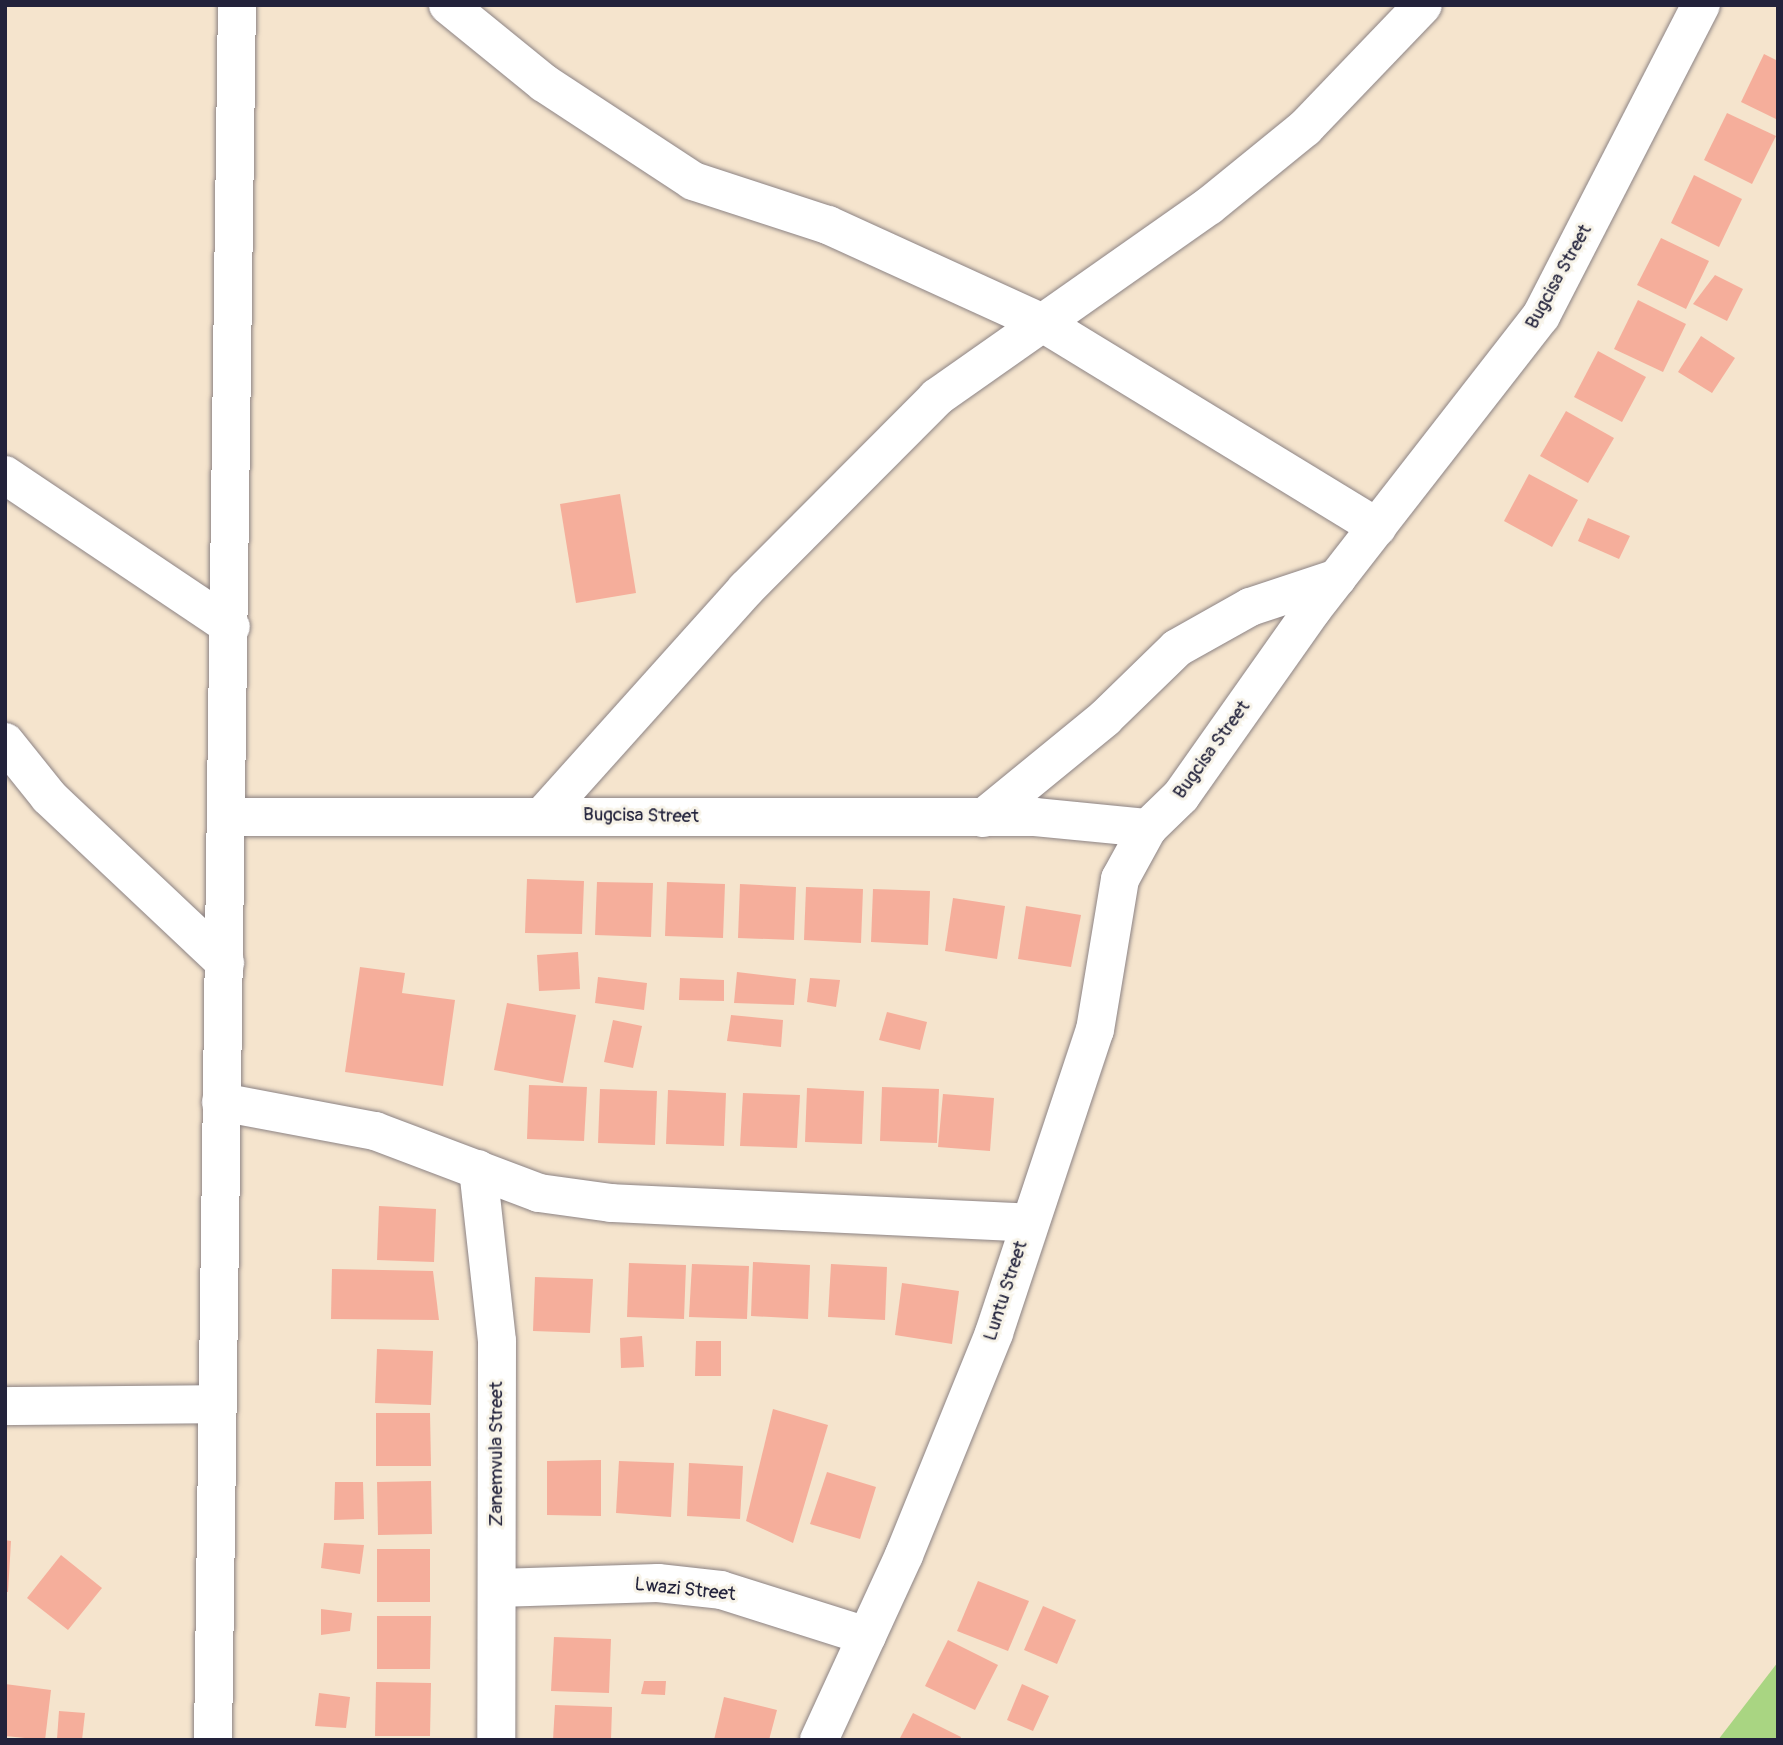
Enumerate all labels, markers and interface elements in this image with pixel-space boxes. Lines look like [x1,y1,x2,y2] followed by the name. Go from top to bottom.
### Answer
[1521,221,1597,333] street label: Bugcisa Street
[1169,696,1255,804] street label: Bugcisa Street
[583,804,699,828] street label: Bugcisa Street
[979,1238,1033,1344] street label: Luntu Street
[486,1381,508,1527] street label: Zanemvula Street
[633,1573,737,1607] street label: Lwazi Street

